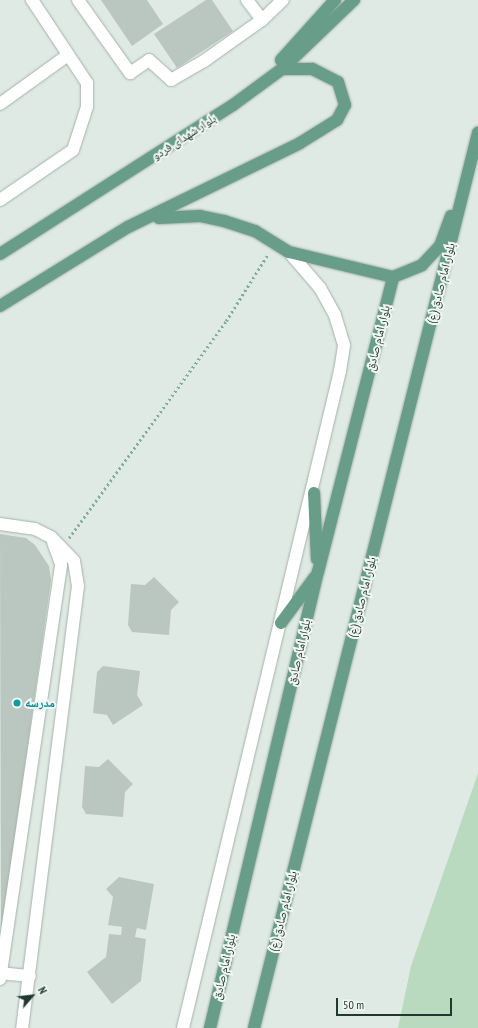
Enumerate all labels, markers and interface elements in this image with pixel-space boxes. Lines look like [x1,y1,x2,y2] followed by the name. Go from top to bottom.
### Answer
[149,111,219,163] street label: بلوار شهدای فردو
[424,241,458,325] street label: بلوار امام صادق (ع)
[363,304,393,372] street label: بلوار امام صادق
[345,555,379,639] street label: بلوار امام صادق (ع)
[284,618,314,686] street label: بلوار امام صادق
[25,696,55,710] place label: مدرسه
[12,698,22,708] marker: مدرسه
[266,869,300,953] street label: بلوار امام صادق (ع)
[209,933,239,1001] street label: بلوار امام صادق
[12,976,52,1016] north arrow
[35,984,50,996] text: N
[338,990,454,1016] scale bar
[343,997,364,1012] text: 50 m

